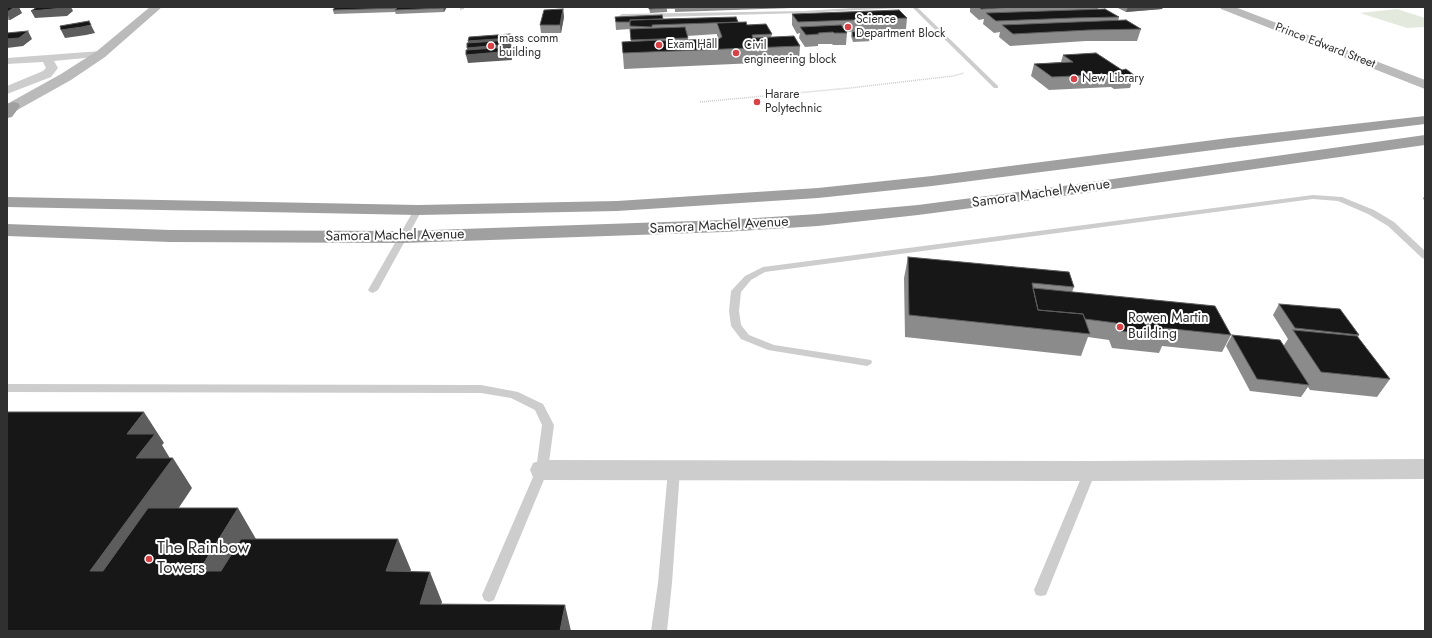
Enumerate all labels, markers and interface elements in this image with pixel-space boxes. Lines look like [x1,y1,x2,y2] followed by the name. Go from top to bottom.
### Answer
[856,13,945,41] place label: Science Department Block
[1273,20,1377,72] street label: Prince Edward Street
[843,22,853,32] marker: Science Department Block
[499,32,558,60] place label: mass comm building
[667,38,717,52] place label: Exam Hall
[744,39,836,67] place label: Civil engineering block
[654,40,664,50] marker: Exam Hall
[486,41,496,51] marker: mass comm building
[731,48,741,58] marker: Civil engineering block
[1082,72,1144,86] place label: New Library
[1069,74,1079,84] marker: New Library
[765,88,822,116] place label: Harare Polytechnic
[752,97,762,107] marker: Harare Polytechnic
[971,176,1111,212] street label: Samora Machel Avenue
[649,214,789,238] street label: Samora Machel Avenue
[325,226,465,246] street label: Samora Machel Avenue
[1128,311,1209,344] place label: Rowen Martin Building
[1115,322,1125,332] marker: Rowen Martin Building
[157,539,249,579] place label: The Rainbow Towers
[144,554,154,564] marker: The Rainbow Towers

